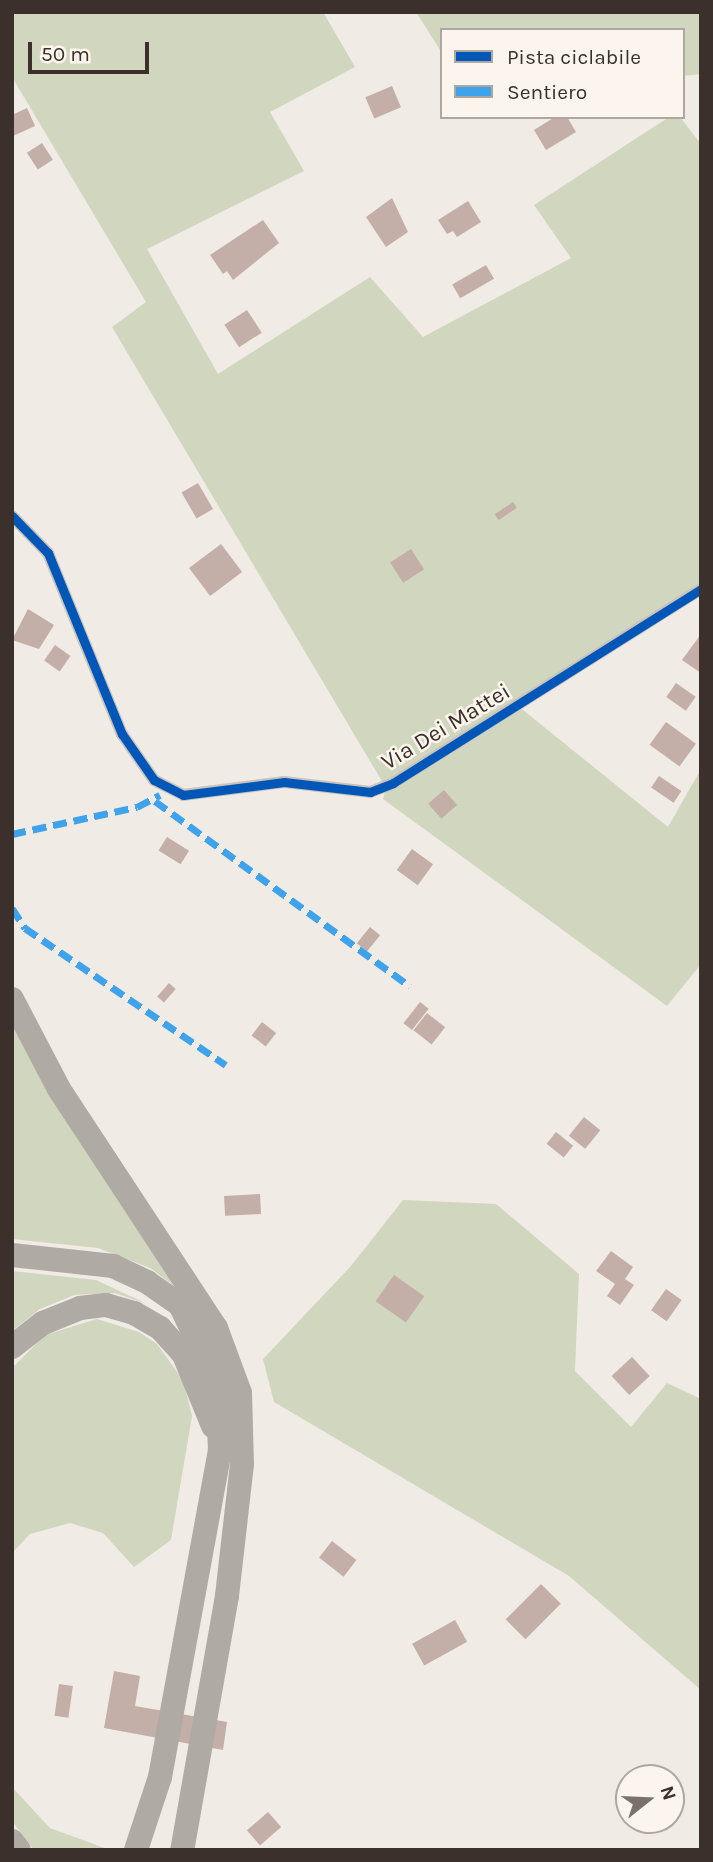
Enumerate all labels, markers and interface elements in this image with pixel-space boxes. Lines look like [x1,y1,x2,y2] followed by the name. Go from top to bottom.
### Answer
[32,28,152,72] scale bar
[440,28,685,119] legend
[41,42,90,66] text: 50 m
[507,45,641,69] text: Pista ciclabile
[507,80,587,104] text: Sentiero
[377,678,515,776] street label: Via Dei Mattei
[615,1764,685,1834] north arrow
[656,1783,681,1803] text: N

